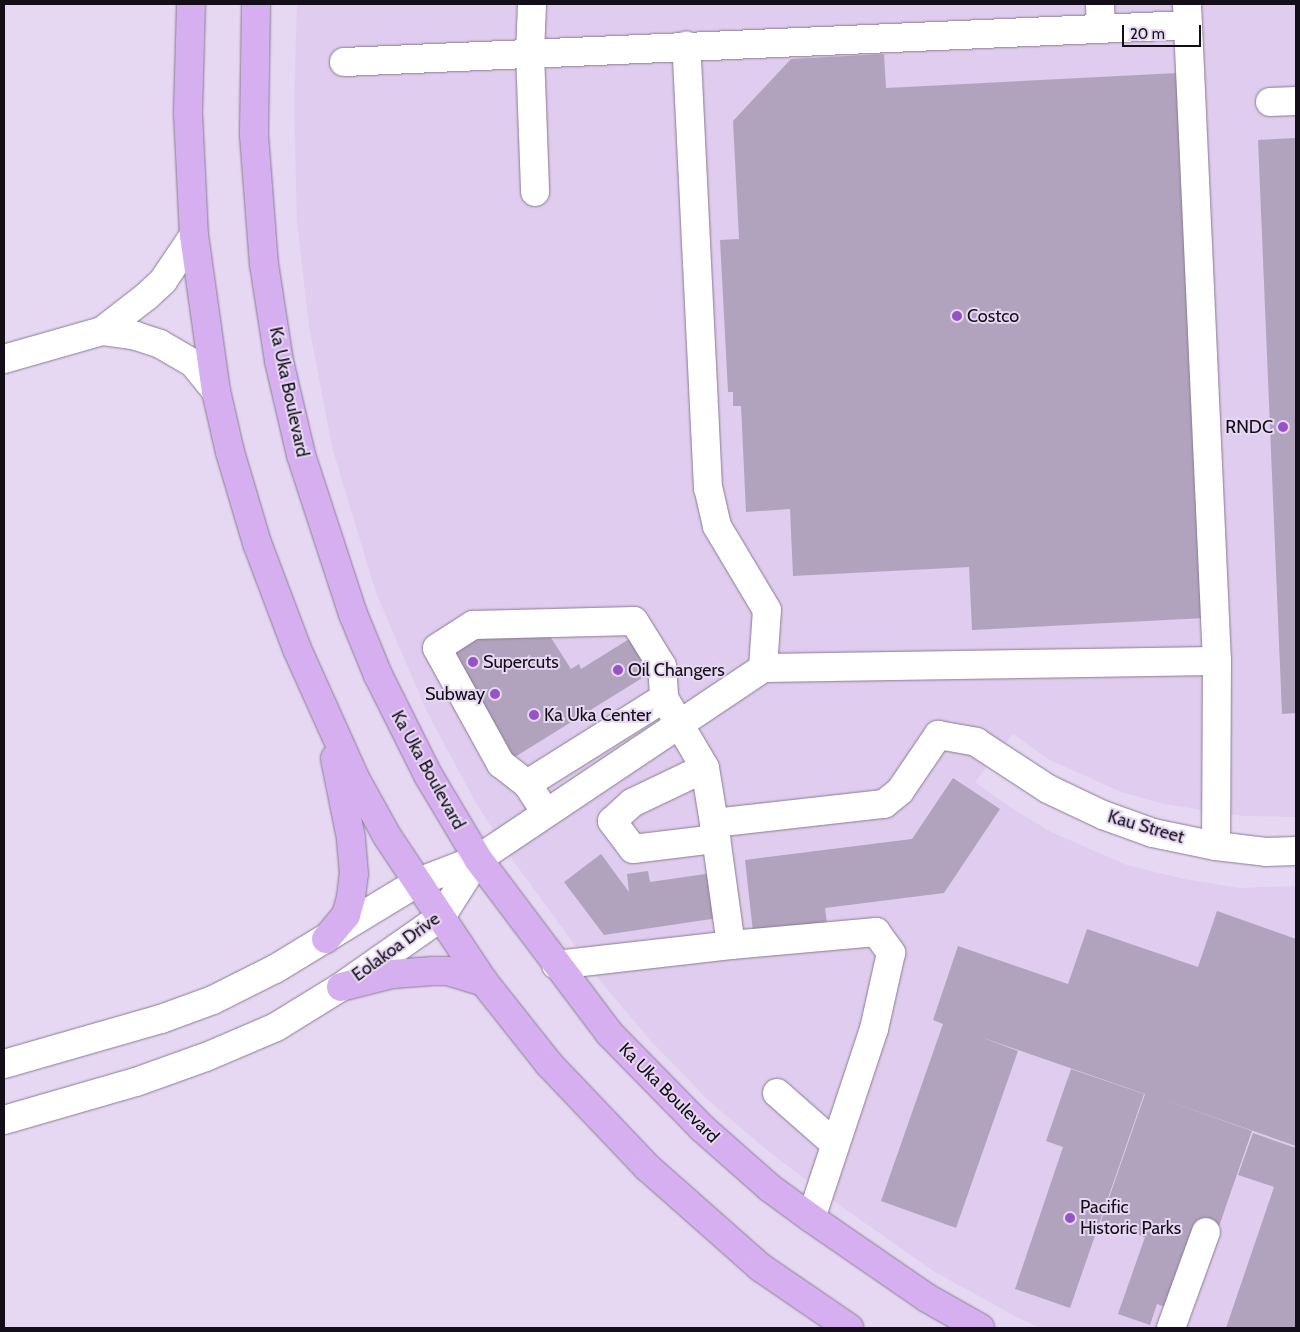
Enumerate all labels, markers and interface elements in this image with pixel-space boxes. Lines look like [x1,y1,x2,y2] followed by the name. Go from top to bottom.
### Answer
[1125,15,1204,47] scale bar
[1130,25,1165,43] text: 20 m
[967,305,1019,327] place label: Costco
[951,310,963,322] marker: Costco
[265,325,313,459] street label: Ka Uka Boulevard
[1225,416,1273,438] place label: RNDC
[1277,421,1289,433] marker: RNDC
[483,651,559,673] place label: Supercuts
[467,656,479,668] marker: Supercuts
[628,659,725,681] place label: Oil Changers
[612,664,624,676] marker: Oil Changers
[425,683,485,705] place label: Subway
[489,688,501,700] marker: Subway
[544,704,651,726] place label: Ka Uka Center
[386,707,470,833] street label: Ka Uka Boulevard
[528,709,540,721] marker: Ka Uka Center
[1105,806,1187,848] street label: Kau Street
[348,908,444,986] street label: Eolakoa Drive
[614,1038,724,1148] street label: Ka Uka Boulevard
[1080,1197,1181,1240] place label: Pacific Historic Parks
[1064,1212,1076,1224] marker: Pacific Historic Parks

